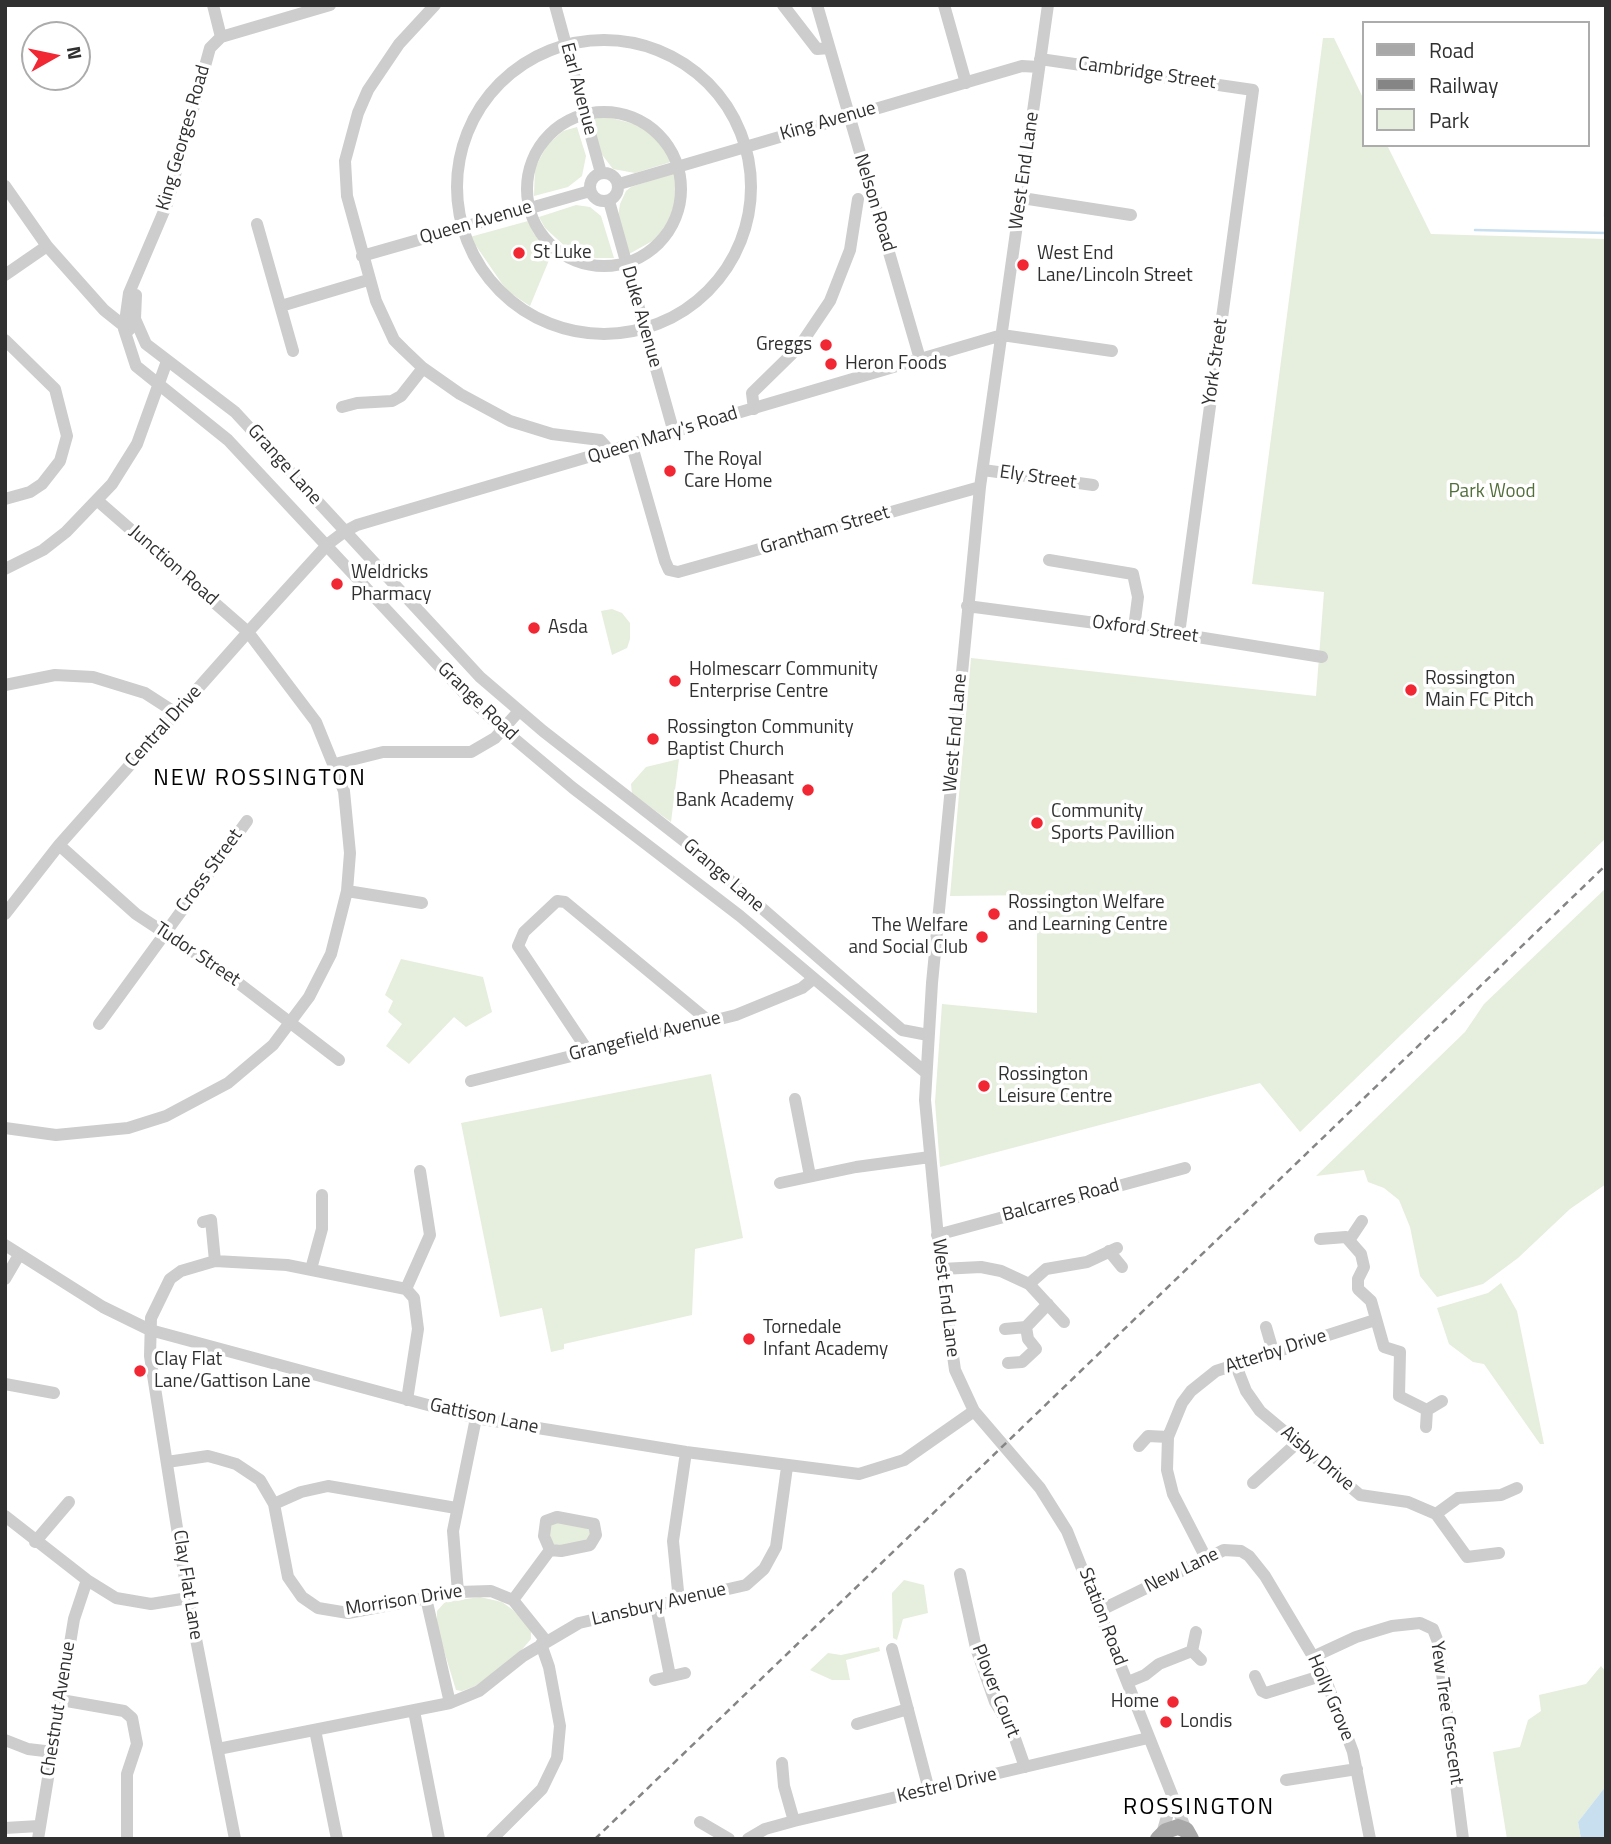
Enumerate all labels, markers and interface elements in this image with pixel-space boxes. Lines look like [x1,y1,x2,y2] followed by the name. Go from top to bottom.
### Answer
[21,21,91,91] north arrow
[1362,21,1590,147] legend
[1429,34,1474,66] text: Road
[555,40,601,138] street label: Earl Avenue
[60,44,91,62] text: N
[1077,53,1217,95] street label: Cambridge Street
[152,63,216,213] street label: King Georges Road
[1429,69,1498,101] text: Railway
[777,97,879,147] street label: King Avenue
[1429,104,1469,136] text: Park
[1005,110,1045,232] street label: West End Lane
[848,151,900,255] street label: Nelson Road
[417,196,535,250] street label: Queen Avenue
[533,242,592,264] place label: St Luke
[1037,243,1193,287] place label: West End Lane/Lincoln Street
[511,245,527,261] marker: St Luke
[1015,257,1031,273] marker: West End Lane/Lincoln Street
[616,264,666,370] street label: Duke Avenue
[1199,317,1233,407] street label: York Street
[756,334,812,356] place label: Greggs
[818,337,834,353] marker: Greggs
[845,353,947,375] place label: Heron Foods
[823,356,839,372] marker: Heron Foods
[585,402,741,470] street label: Queen Mary's Road
[242,420,326,510] street label: Grange Lane
[684,449,772,493] place label: The Royal Care Home
[998,461,1078,495] street label: Ely Street
[662,463,678,479] marker: The Royal Care Home
[1448,481,1536,503] park label: Park Wood
[758,502,892,560] street label: Grantham Street
[124,521,222,611] street label: Junction Road
[351,562,431,606] place label: Weldricks Pharmacy
[329,576,345,592] marker: Weldricks Pharmacy
[1091,611,1199,649] street label: Oxford Street
[548,617,588,639] place label: Asda
[526,620,542,636] marker: Asda
[432,658,522,746] street label: Grange Road
[689,659,878,703] place label: Holmescarr Community Enterprise Centre
[1425,668,1534,712] place label: Rossington Main FC Pitch
[667,673,683,689] marker: Holmescarr Community Enterprise Centre
[939,673,973,793] street label: West End Lane
[121,681,207,773] street label: Central Drive
[1403,682,1419,698] marker: Rossington Main FC Pitch
[667,717,854,761] place label: Rossington Community Baptist Church
[645,731,661,747] marker: Rossington Community Baptist Church
[155,765,365,793] district label: NEW ROSSINGTON
[676,768,794,812] place label: Pheasant Bank Academy
[800,782,816,798] marker: Pheasant Bank Academy
[1051,801,1175,845] place label: Community Sports Pavillion
[1029,815,1045,831] marker: Community Sports Pavillion
[172,825,248,917] street label: Cross Street
[678,835,768,917] street label: Grange Lane
[1008,892,1168,936] place label: Rossington Welfare and Learning Centre
[986,906,1002,922] marker: Rossington Welfare and Learning Centre
[848,915,968,959] place label: The Welfare and Social Club
[150,918,244,992] street label: Tudor Street
[974,929,990,945] marker: The Welfare and Social Club
[567,1007,723,1067] street label: Grangefield Avenue
[998,1064,1112,1108] place label: Rossington Leisure Centre
[976,1078,992,1094] marker: Rossington Leisure Centre
[1000,1174,1122,1228] street label: Balcarres Road
[926,1238,964,1358] street label: West End Lane
[763,1317,888,1361] place label: Tornedale Infant Academy
[1222,1325,1330,1379] street label: Atterby Drive
[741,1331,757,1347] marker: Tornedale Infant Academy
[154,1349,311,1393] place label: Clay Flat Lane/Gattison Lane
[132,1363,148,1379] marker: Clay Flat Lane/Gattison Lane
[428,1394,540,1440] street label: Gattison Lane
[1276,1422,1358,1496] street label: Aisby Drive
[167,1529,207,1641] street label: Clay Flat Lane
[1141,1543,1223,1599] street label: New Lane
[1073,1565,1131,1669] street label: Station Road
[590,1578,728,1632] street label: Lansbury Avenue
[344,1581,464,1621] street label: Morrison Drive
[37,1640,81,1778] street label: Chestnut Avenue
[1425,1640,1467,1786] street label: Yew Tree Crescent
[966,1641,1024,1741] street label: Plover Court
[1302,1651,1358,1745] street label: Holly Grove
[1111,1691,1159,1713] place label: Home
[1165,1694,1181,1710] marker: Home
[1180,1711,1232,1733] place label: Londis
[1158,1714,1174,1730] marker: Londis
[895,1763,999,1809] street label: Kestrel Drive
[1124,1794,1274,1822] district label: ROSSINGTON

